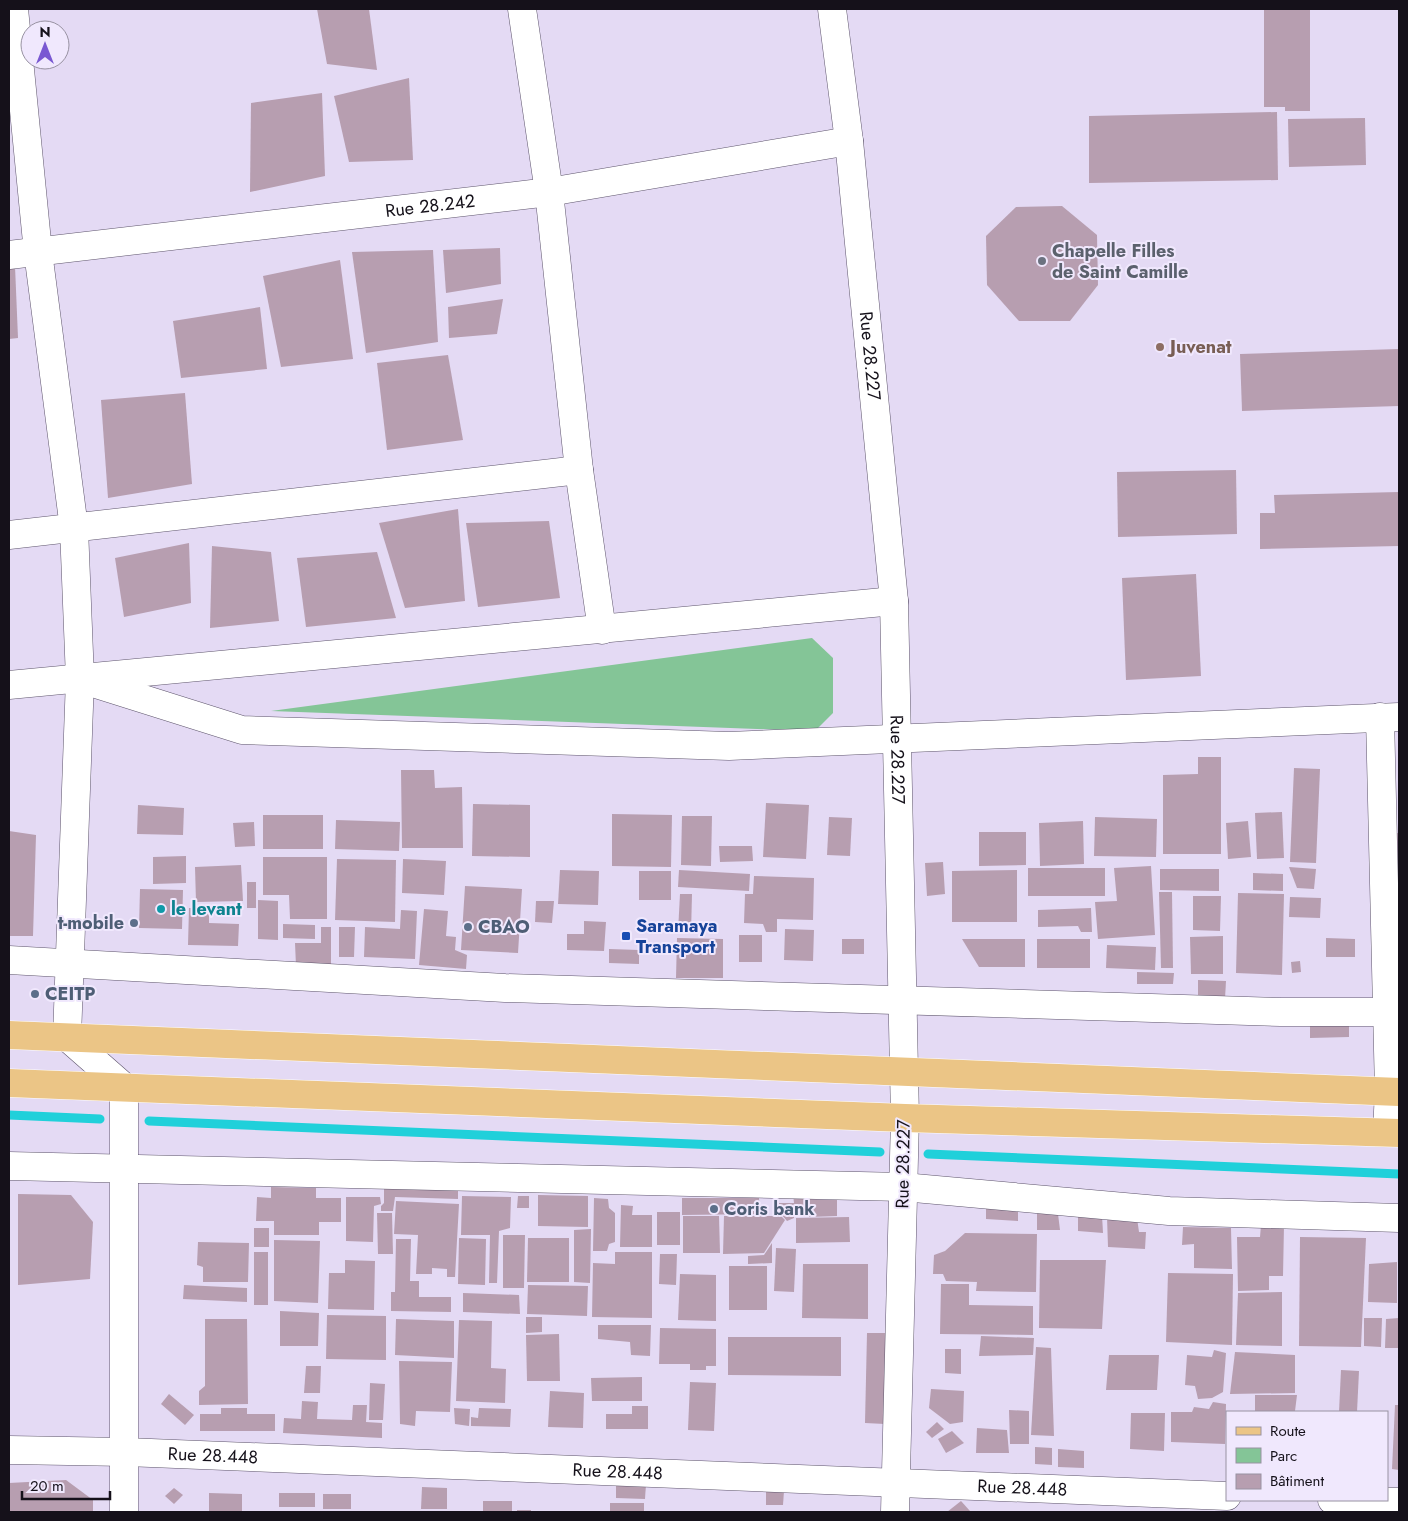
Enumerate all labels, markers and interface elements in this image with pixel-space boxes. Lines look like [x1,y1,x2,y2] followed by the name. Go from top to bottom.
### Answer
[20,20,70,70] north arrow
[39,22,51,42] text: N
[384,188,477,224] street label: Rue 28.242
[1052,238,1188,285] place label: Chapelle Filles de Saint Camille
[1036,255,1048,267] marker: Chapelle Filles de Saint Camille
[853,310,887,402] street label: Rue 28.227
[1167,334,1232,360] place label: Juvenat
[1154,341,1166,353] marker: Juvenat
[883,715,911,805] street label: Rue 28.227
[171,896,242,922] place label: le levant
[155,903,167,915] marker: le levant
[58,910,124,936] place label: t-mobile
[636,913,718,960] place label: Saramaya Transport
[478,914,530,940] place label: CBAO
[128,917,140,929] marker: t-mobile
[462,921,474,933] marker: CBAO
[620,930,632,942] marker: Saramaya Transport
[45,981,96,1007] place label: CEITP
[29,988,41,1000] marker: CEITP
[889,1119,917,1209] street label: Rue 28.227
[724,1196,815,1222] place label: Coris bank
[708,1203,720,1215] marker: Coris bank
[1226,1411,1388,1501] legend
[1270,1420,1306,1442] text: Route
[167,1441,259,1470] street label: Rue 28.448
[1270,1445,1297,1467] text: Parc
[572,1457,663,1486] street label: Rue 28.448
[22,1468,110,1500] scale bar
[1270,1470,1324,1492] text: Bâtiment
[977,1473,1068,1503] street label: Rue 28.448
[30,1475,64,1497] text: 20 m

